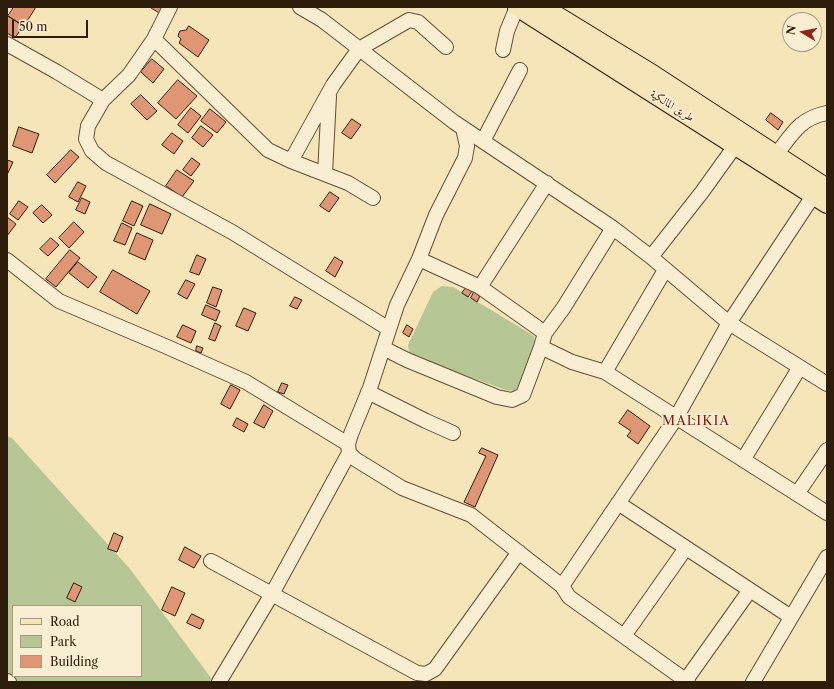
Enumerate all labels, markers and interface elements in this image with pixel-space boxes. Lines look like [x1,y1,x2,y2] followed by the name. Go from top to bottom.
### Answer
[14,12,90,38] scale bar
[782,12,822,52] north arrow
[19,19,48,34] text: 50 m
[783,24,799,36] text: N
[648,87,696,125] street label: طريق المالكية
[662,413,730,429] district label: MALIKIA
[12,605,142,677] legend
[50,614,80,629] text: Road
[50,634,76,649] text: Park
[50,654,98,669] text: Building

